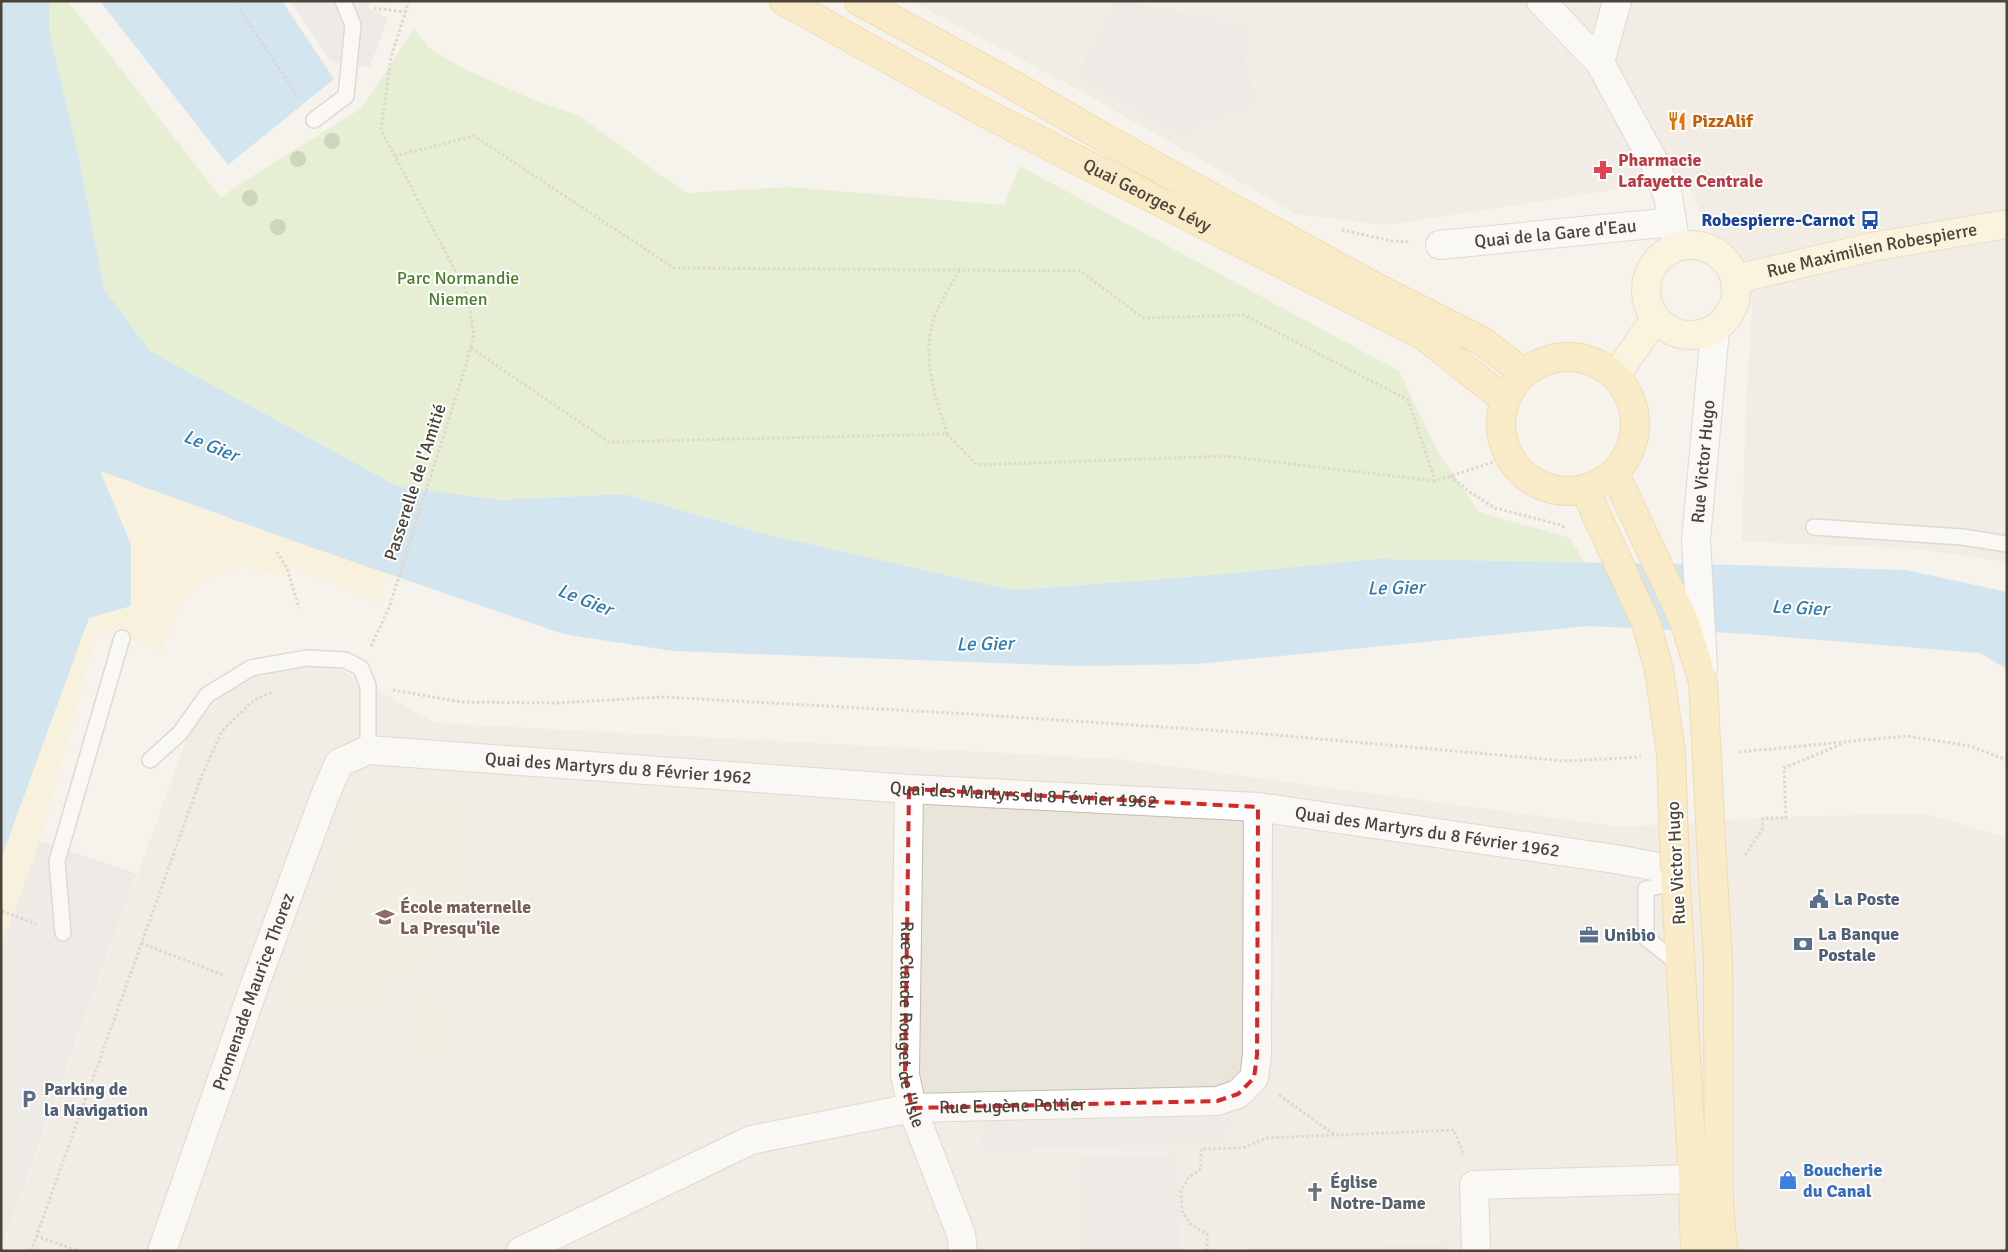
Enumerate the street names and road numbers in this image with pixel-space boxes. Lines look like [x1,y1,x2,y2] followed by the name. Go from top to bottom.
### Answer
[1079,154,1215,237] street label: Quai Georges Lévy
[1473,215,1638,253] street label: Quai de la Gare d'Eau
[1765,218,1979,282] street label: Rue Maximilien Robespierre
[1687,399,1720,524] street label: Rue Victor Hugo
[379,401,451,563] street label: Passerelle de l'Amitié
[484,747,753,789] street label: Quai des Martyrs du 8 Février 1962
[889,777,1158,813] street label: Quai des Martyrs du 8 Février 1962
[1662,801,1690,925] street label: Rue Victor Hugo
[1293,802,1561,862] street label: Quai des Martyrs du 8 Février 1962
[208,890,299,1093] street label: Promenade Maurice Thorez
[893,921,930,1131] street label: Rue Claude Rouget de l'Isle
[939,1093,1086,1118] street label: Rue Eugène Pottier

